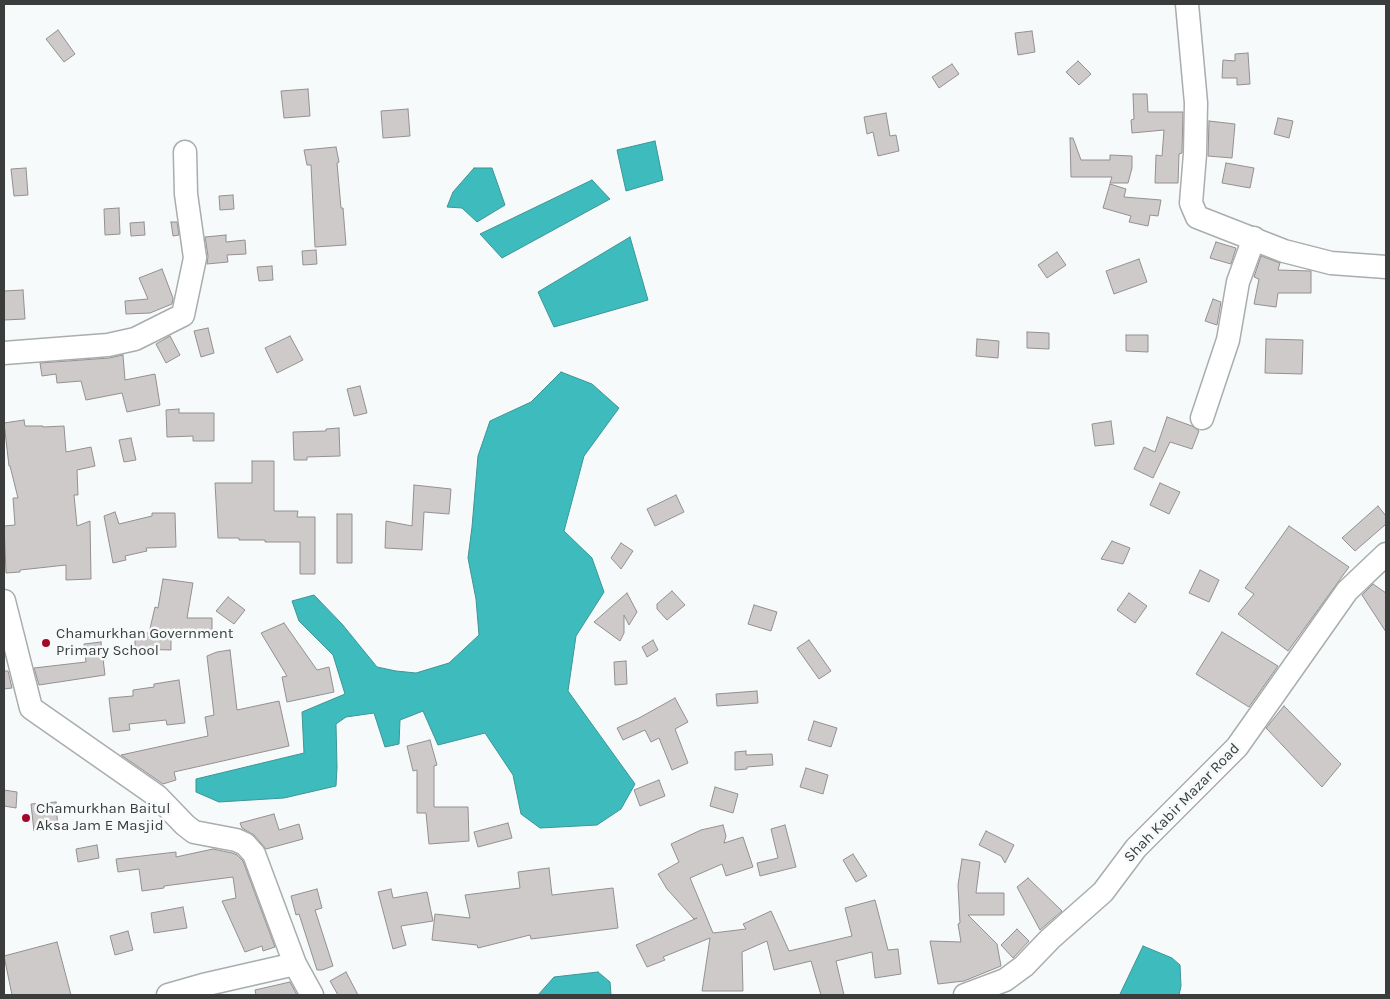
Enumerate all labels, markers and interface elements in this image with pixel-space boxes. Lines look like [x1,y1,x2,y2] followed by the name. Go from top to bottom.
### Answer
[56,625,233,660] place label: Chamurkhan Government Primary School
[40,637,52,649] marker: Chamurkhan Government Primary School
[1120,740,1244,866] street label: Shah Kabir Mazar Road
[36,800,170,835] place label: Chamurkhan Baitul Aksa Jam E Masjid
[20,812,32,824] marker: Chamurkhan Baitul Aksa Jam E Masjid

